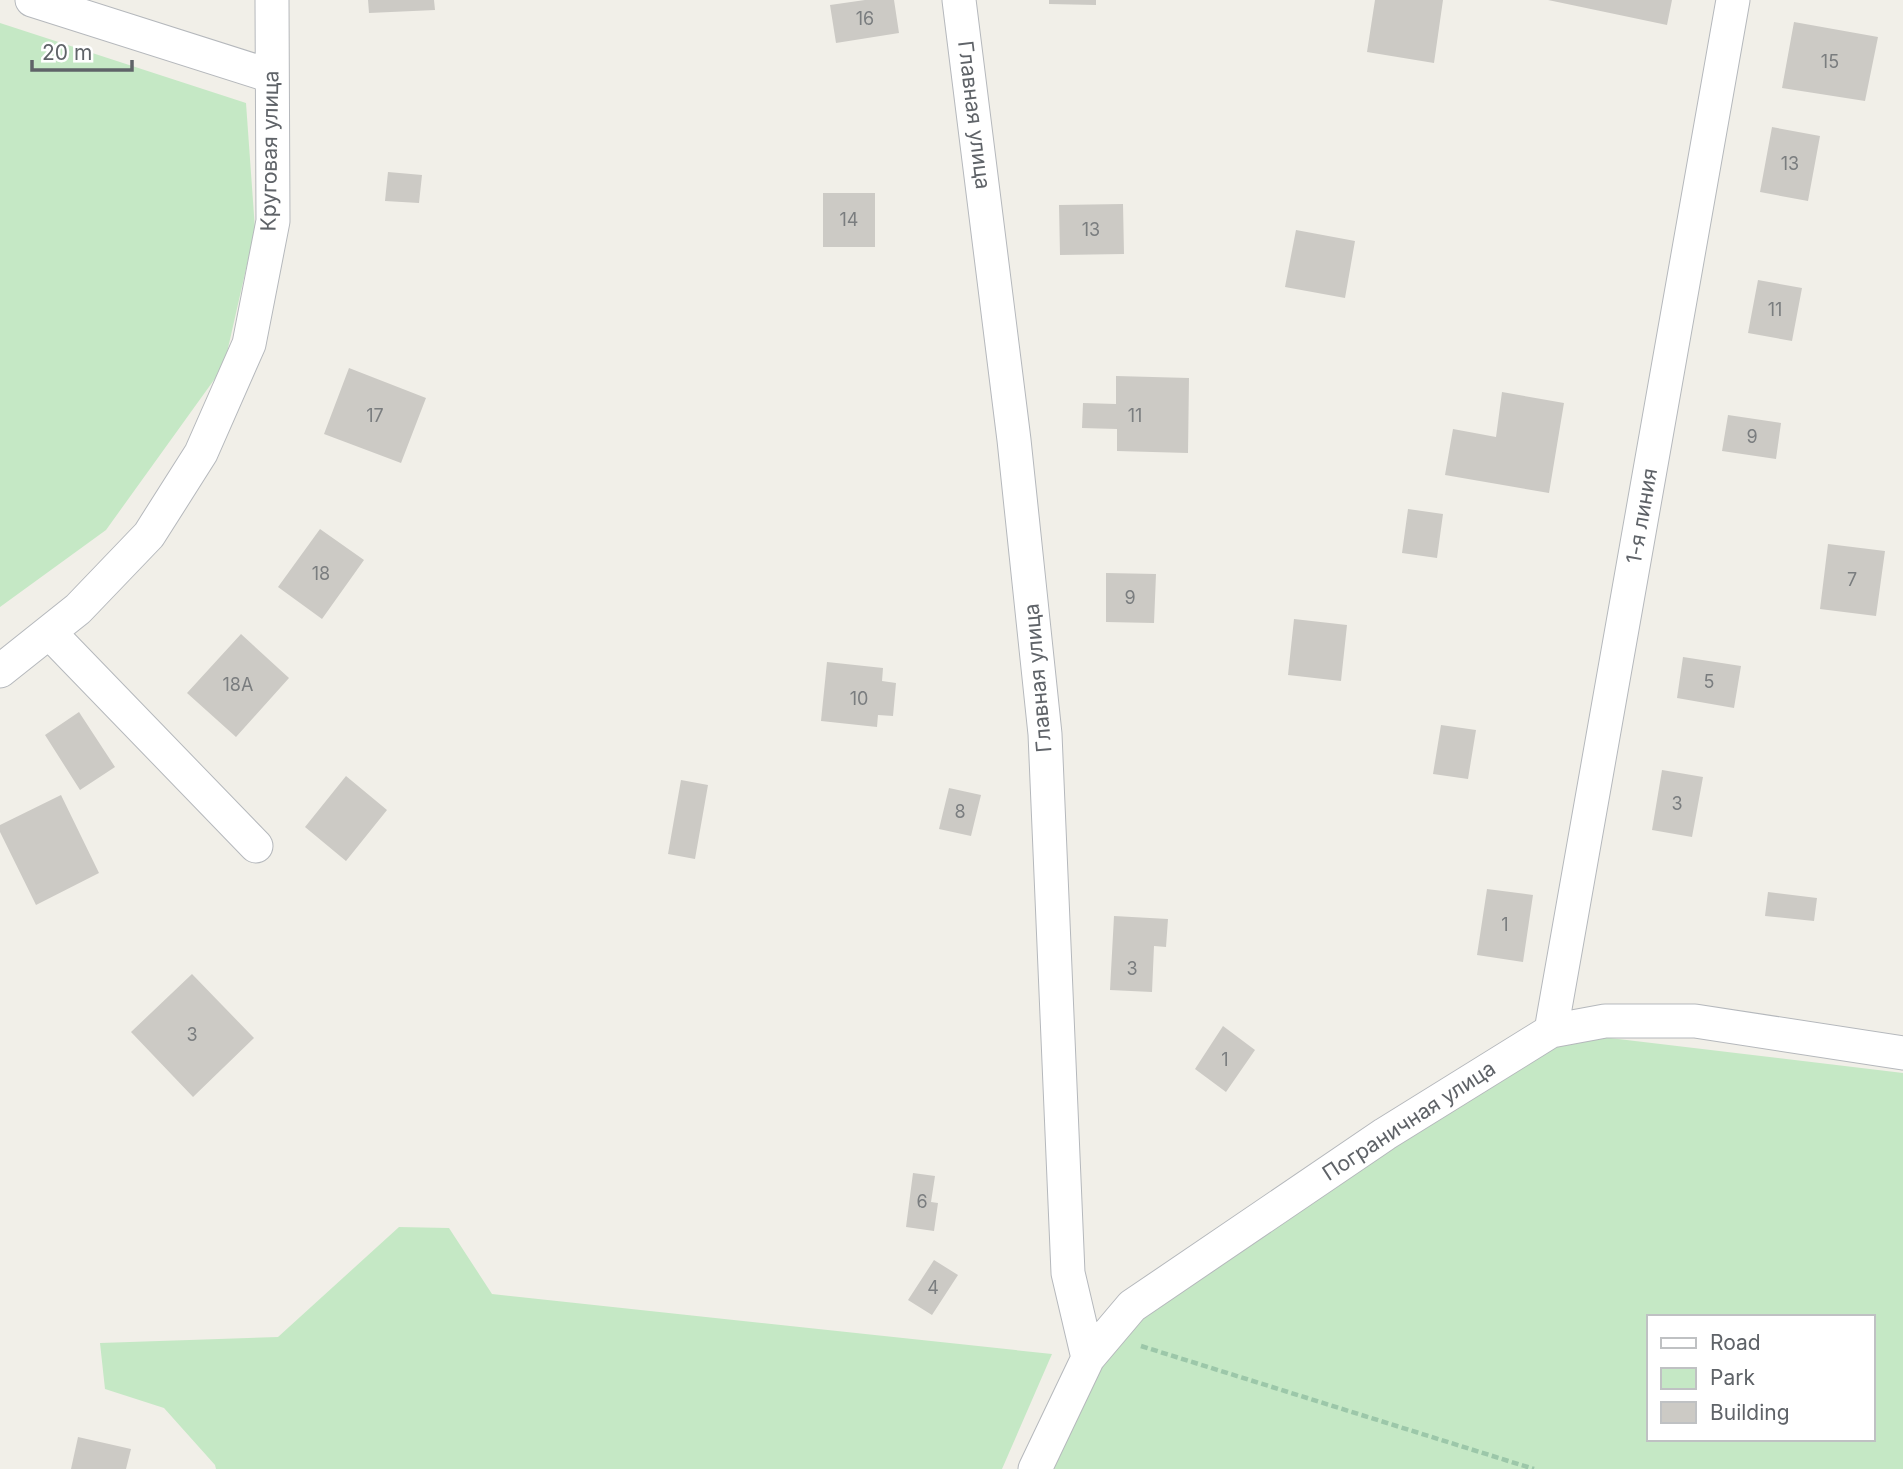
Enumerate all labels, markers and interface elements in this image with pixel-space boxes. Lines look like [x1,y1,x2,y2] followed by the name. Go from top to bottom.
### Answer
[856,8,874,29] house number: 16
[32,28,131,72] scale bar
[953,39,996,191] street label: Главная улица
[42,40,92,65] text: 20 m
[1821,51,1839,72] house number: 15
[256,70,283,232] street label: Круговая улица
[1781,153,1799,174] house number: 13
[840,209,858,230] house number: 14
[1082,219,1100,240] house number: 13
[1768,299,1782,320] house number: 11
[366,405,384,426] house number: 17
[1128,405,1142,426] house number: 11
[1746,426,1758,447] house number: 9
[1621,466,1662,566] street label: 1-я линия
[312,563,330,584] house number: 18
[1847,569,1857,590] house number: 7
[1124,587,1136,608] house number: 9
[1019,603,1056,754] street label: Главная улица
[1704,671,1714,692] house number: 5
[223,674,253,695] house number: 18А
[850,688,868,709] house number: 10
[1671,793,1683,814] house number: 3
[954,801,966,822] house number: 8
[1501,914,1509,935] house number: 1
[1126,958,1138,979] house number: 3
[186,1024,198,1045] house number: 3
[1221,1049,1229,1070] house number: 1
[1318,1055,1500,1186] street label: Пограничная улица
[916,1191,928,1212] house number: 6
[927,1277,939,1298] house number: 4
[1647,1315,1875,1441] legend
[1710,1330,1761,1355] text: Road
[1710,1365,1755,1390] text: Park
[1710,1400,1790,1425] text: Building

